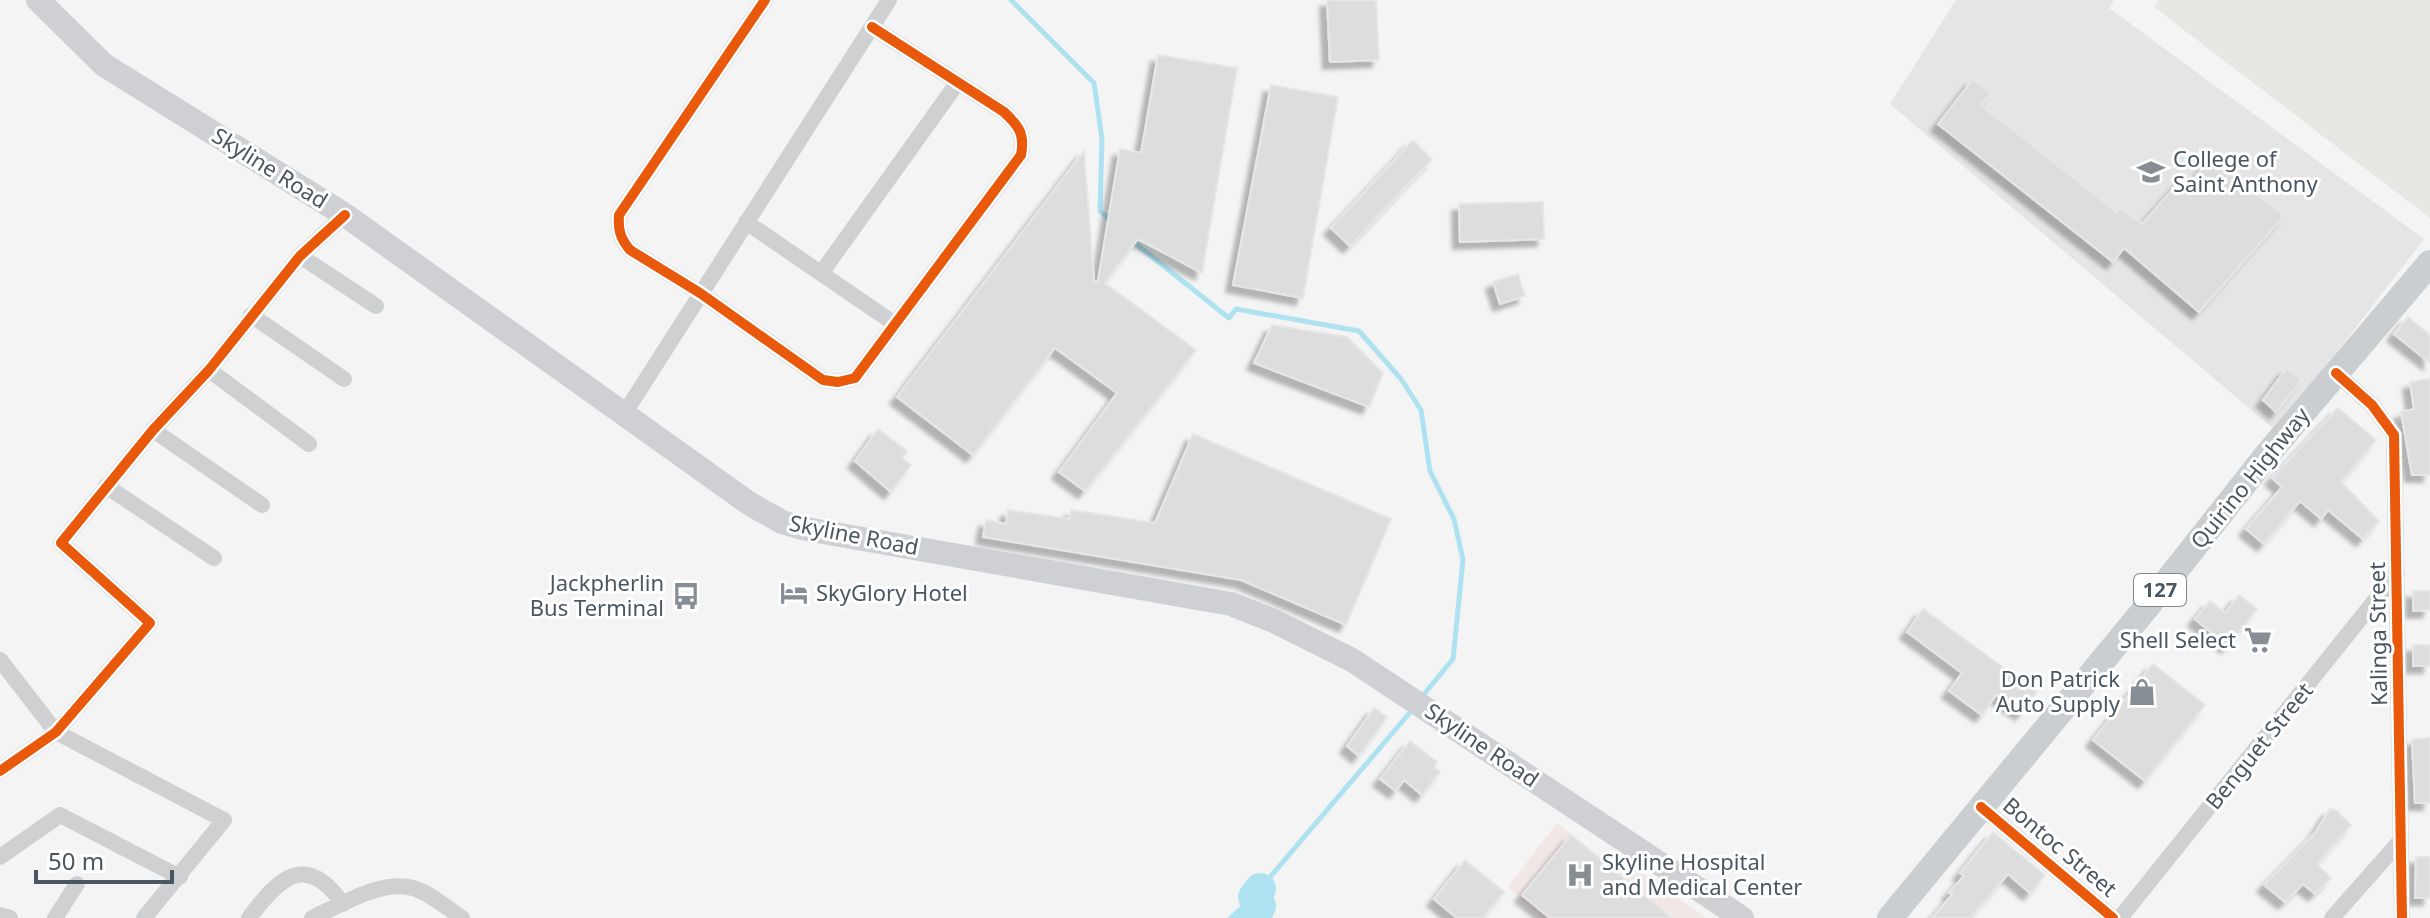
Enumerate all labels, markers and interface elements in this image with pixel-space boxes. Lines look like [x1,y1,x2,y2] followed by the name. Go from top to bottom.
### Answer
[207,120,334,215] street label: Skyline Road
[2173,143,2318,198] place label: College of Saint Anthony
[2136,157,2166,187] school or university icon: College of Saint Anthony
[2183,400,2316,554] street label: Quirino Highway
[787,507,921,561] street label: Skyline Road
[2361,562,2393,706] street label: Kalinga Street
[530,567,664,622] place label: Jackpherlin Bus Terminal
[2134,574,2186,606] road number: 127
[816,577,968,607] place label: SkyGlory Hotel
[779,578,809,608] hotel icon: SkyGlory Hotel
[671,581,701,611] bus stop icon: Jackpherlin Bus Terminal
[2120,624,2236,654] place label: Shell Select
[2243,625,2273,655] supermarket icon: Shell Select
[1996,663,2121,718] place label: Don Patrick Auto Supply
[2198,676,2319,815] street label: Benguet Street
[2127,677,2157,707] shop icon: Don Patrick Auto Supply
[1420,695,1545,793] street label: Skyline Road
[1997,790,2124,903] street label: Bontoc Street
[36,834,172,884] scale bar
[48,844,104,877] text: 50 m
[1602,846,1802,901] place label: Skyline Hospital and Medical Center
[1565,860,1595,890] hospital icon: Skyline Hospital and Medical Center

